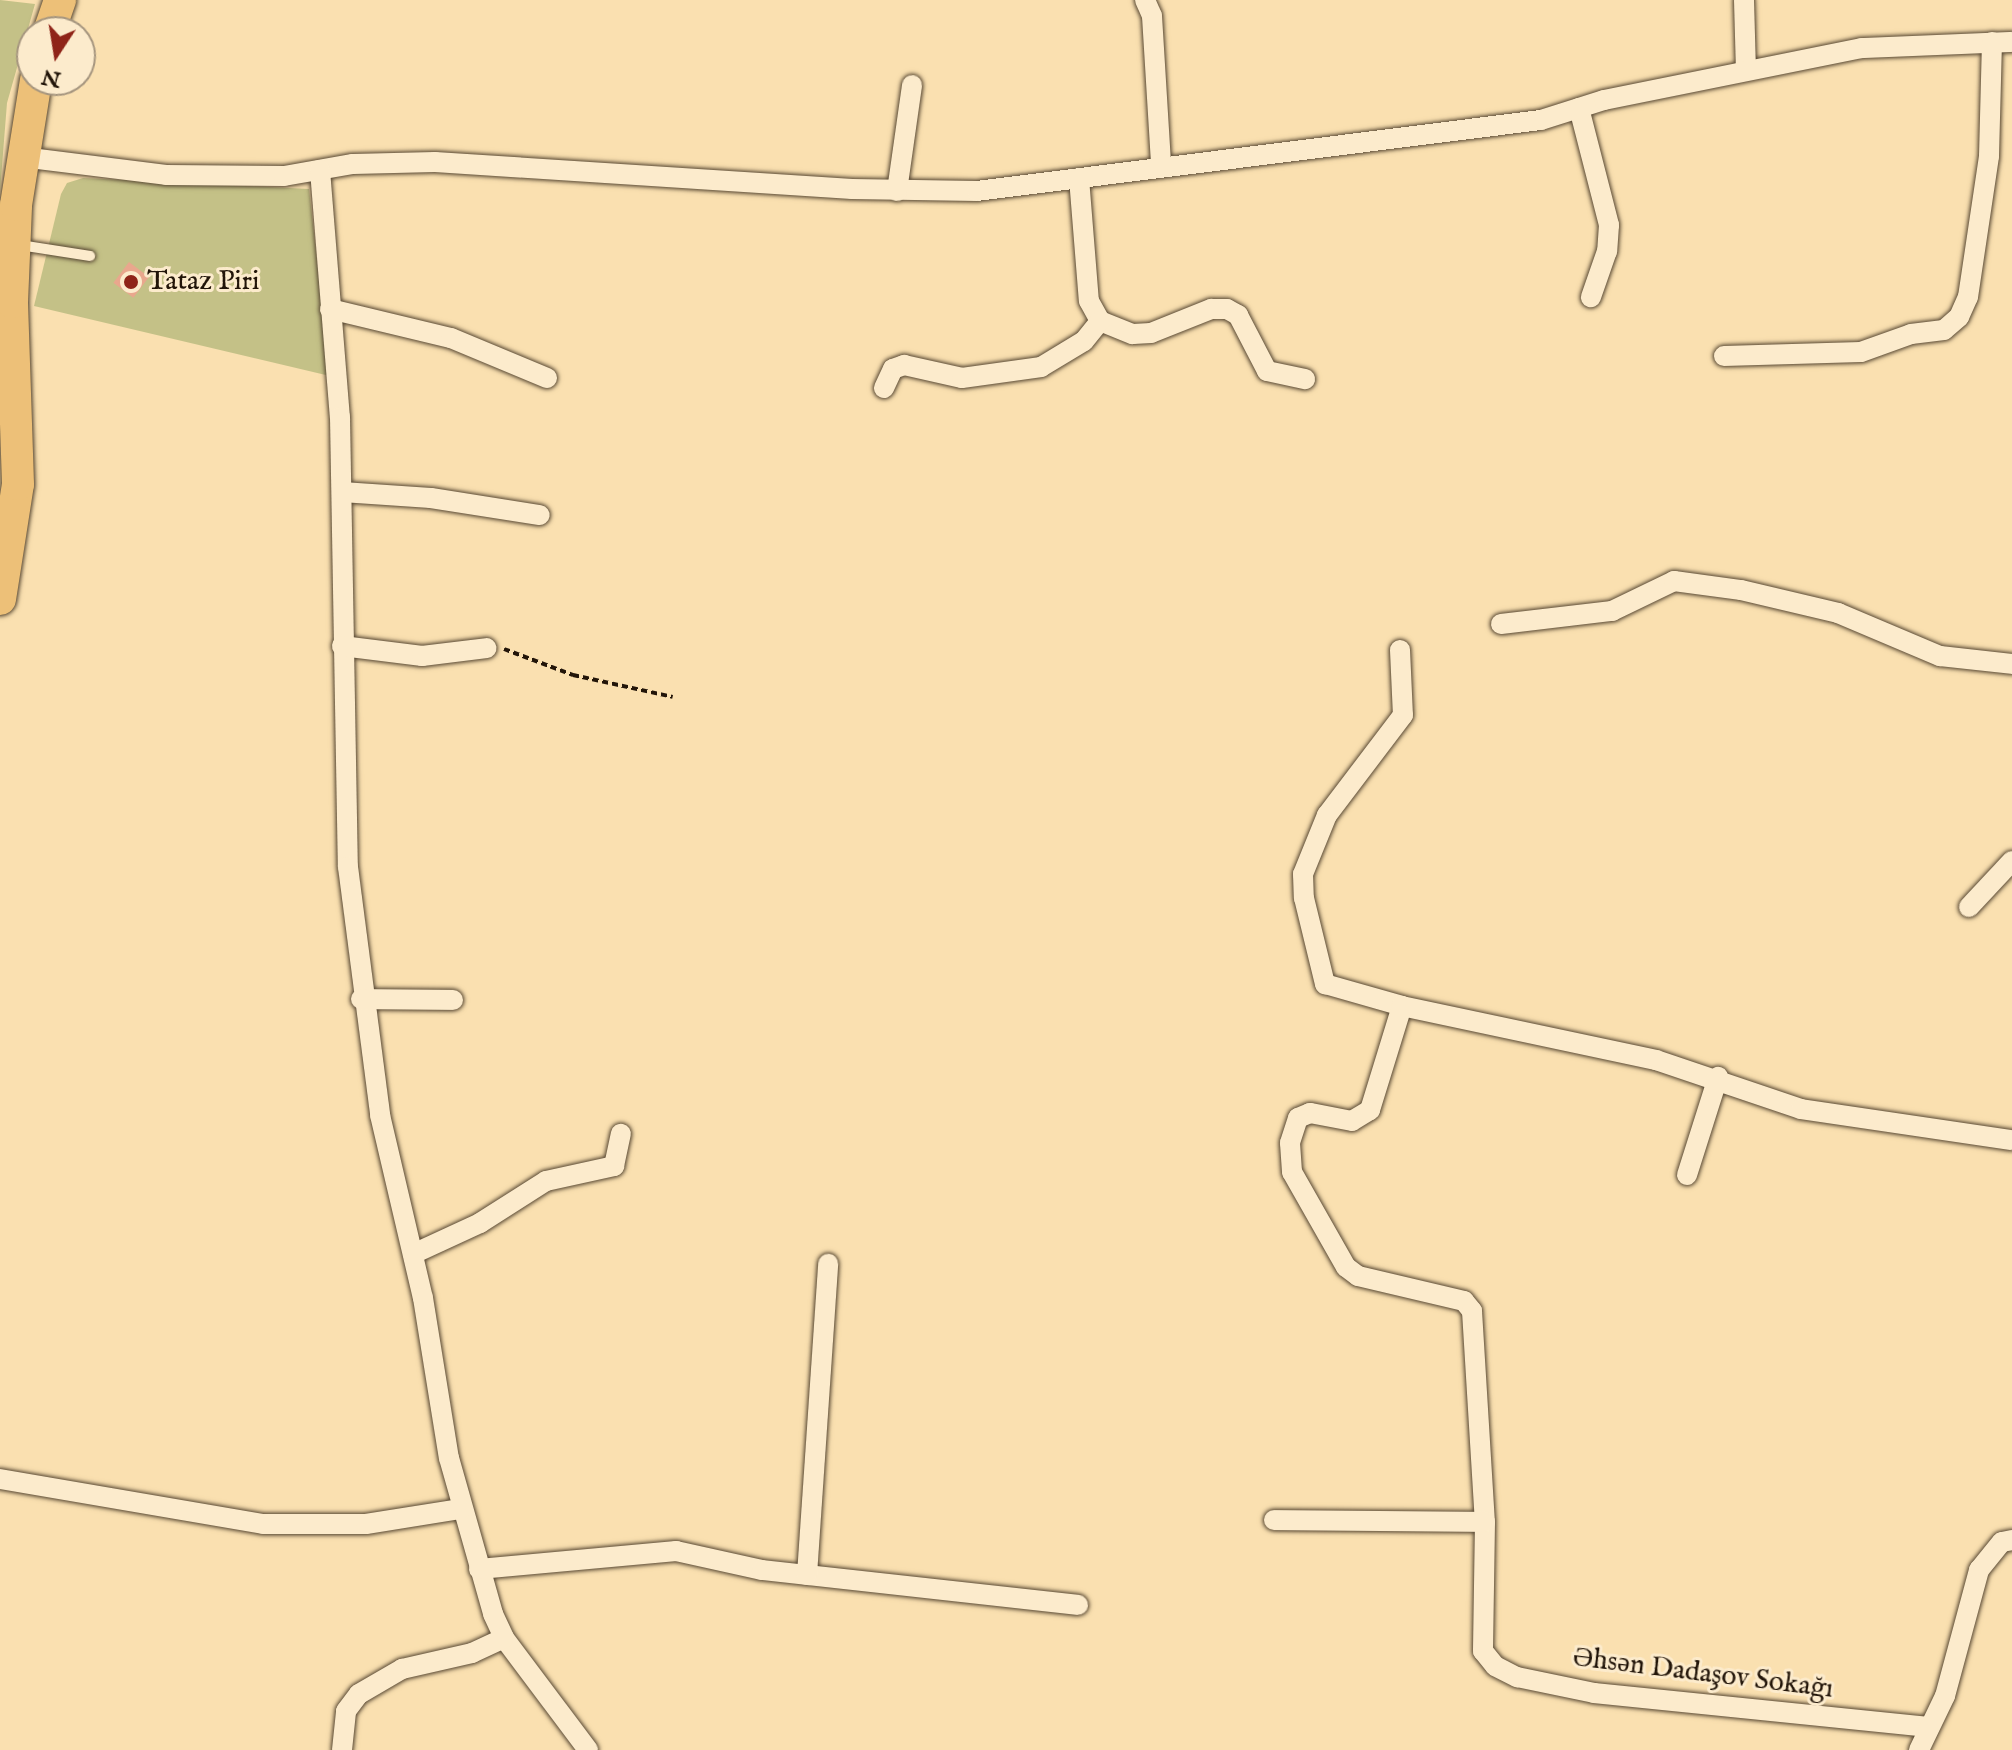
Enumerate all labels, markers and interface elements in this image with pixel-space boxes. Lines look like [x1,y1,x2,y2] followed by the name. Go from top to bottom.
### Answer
[16,16,96,96] north arrow
[39,62,64,93] text: N
[147,265,260,299] place label: Tataz Piri
[122,273,140,291] marker: Tataz Piri
[1571,1641,1835,1707] street label: Əhsən Dadaşov Sokağı

